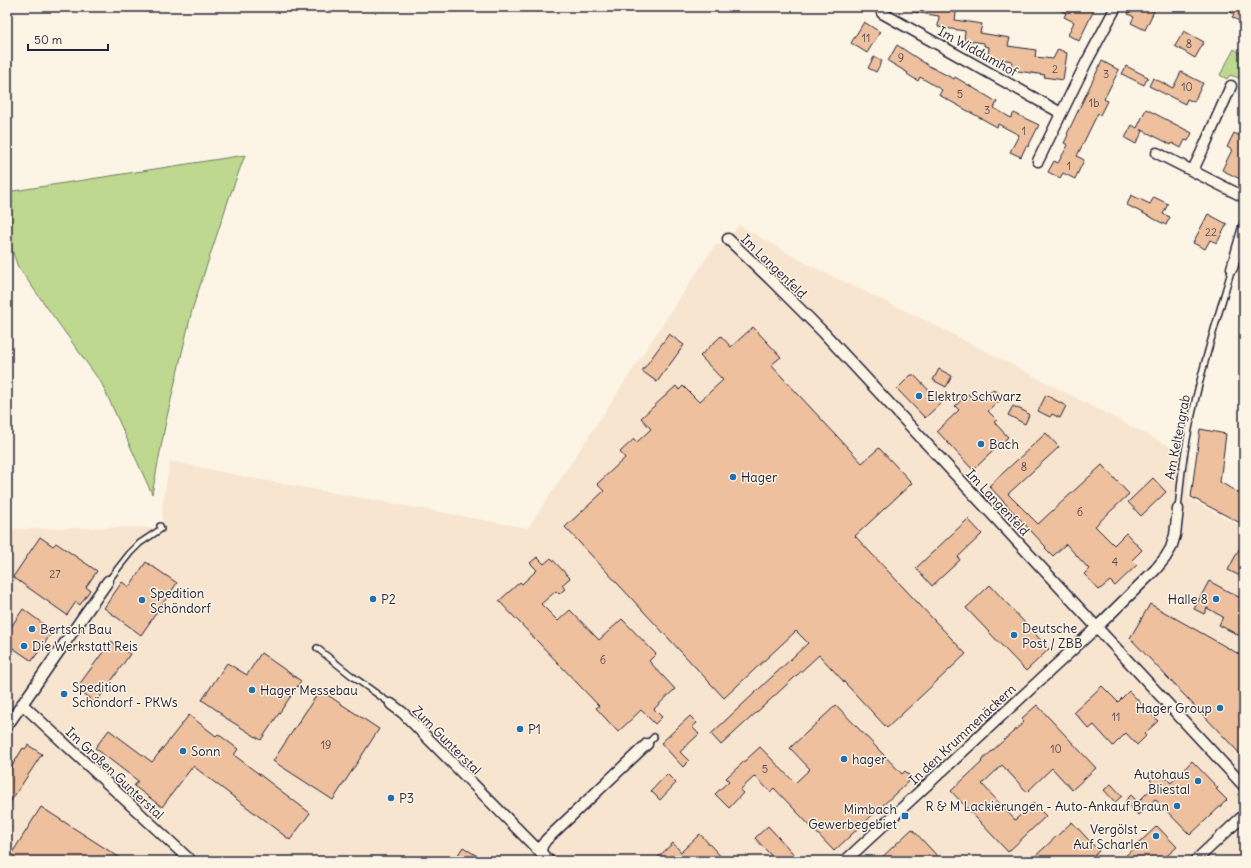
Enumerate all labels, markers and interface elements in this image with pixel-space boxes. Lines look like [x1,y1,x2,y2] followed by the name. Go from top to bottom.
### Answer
[935,23,1021,81] street label: Im Widdumhof
[28,26,108,52] scale bar
[862,31,870,45] house number: 11
[34,32,63,47] text: 50 m
[1186,37,1192,51] house number: 8
[898,51,904,65] house number: 9
[1052,62,1058,76] house number: 2
[1103,67,1109,81] house number: 3
[1181,80,1193,94] house number: 10
[957,87,963,101] house number: 5
[1089,96,1099,110] house number: 1b
[984,103,990,117] house number: 3
[1022,124,1026,138] house number: 1
[1067,159,1071,173] house number: 1
[1205,225,1217,239] house number: 22
[737,231,810,302] street label: Im Langenfeld
[927,388,1022,405] place label: Elektro Schwarz
[914,391,924,401] marker: Elektro Schwarz
[1161,393,1194,481] street label: Am Keltengrab
[989,436,1019,453] place label: Bach
[976,439,986,449] marker: Bach
[1021,460,1027,474] house number: 8
[962,465,1033,540] street label: Im Langenfeld
[741,469,778,486] place label: Hager
[728,472,738,482] marker: Hager
[1077,505,1083,519] house number: 6
[1112,555,1118,569] house number: 4
[49,567,61,581] house number: 27
[150,585,211,617] place label: Spedition Schöndorf
[381,591,396,608] place label: P2
[1168,591,1208,608] place label: Halle 8
[368,594,378,604] marker: P2
[1211,594,1221,604] marker: Halle 8
[137,595,147,605] marker: Spedition Schöndorf
[1022,620,1082,652] place label: Deutsche Post / ZBB
[40,621,112,638] place label: Bertsch Bau
[27,624,37,634] marker: Bertsch Bau
[1009,630,1019,640] marker: Deutsche Post / ZBB
[32,638,138,655] place label: Die Werkstatt Reis
[19,641,29,651] marker: Die Werkstatt Reis
[600,653,606,667] house number: 6
[72,679,178,711] place label: Spedition Schöndorf - PKWs
[905,680,1020,788] street label: In den Krummenäckern
[260,682,358,699] place label: Hager Messebau
[247,685,257,695] marker: Hager Messebau
[59,689,69,699] marker: Spedition Schöndorf - PKWs
[1136,700,1212,717] place label: Hager Group
[409,702,485,778] street label: Zum Gunterstal
[1215,703,1225,713] marker: Hager Group
[1112,710,1120,724] house number: 11
[528,721,541,738] place label: P1
[62,723,167,823] street label: Im Großen Gunterstal
[515,724,525,734] marker: P1
[321,738,331,752] house number: 19
[1050,742,1062,756] house number: 10
[191,743,221,760] place label: Sonn
[178,746,188,756] marker: Sonn
[852,751,887,768] place label: hager
[839,754,849,764] marker: hager
[762,762,768,776] house number: 5
[1134,766,1190,798] place label: Autohaus Bliestal
[1193,776,1203,786] marker: Autohaus Bliestal
[399,790,414,807] place label: P3
[386,793,396,803] marker: P3
[925,798,1169,815] place label: R & M Lackierungen - Auto-Ankauf Braun
[808,801,898,833] place label: Mimbach Gewerbegebiet
[1172,801,1182,811] marker: R & M Lackierungen - Auto-Ankauf Braun
[900,811,910,821] marker: Mimbach Gewerbegebiet
[1073,821,1148,853] place label: Vergölst – Auf Scharlen
[1151,831,1161,841] marker: Vergölst – Auf Scharlen

